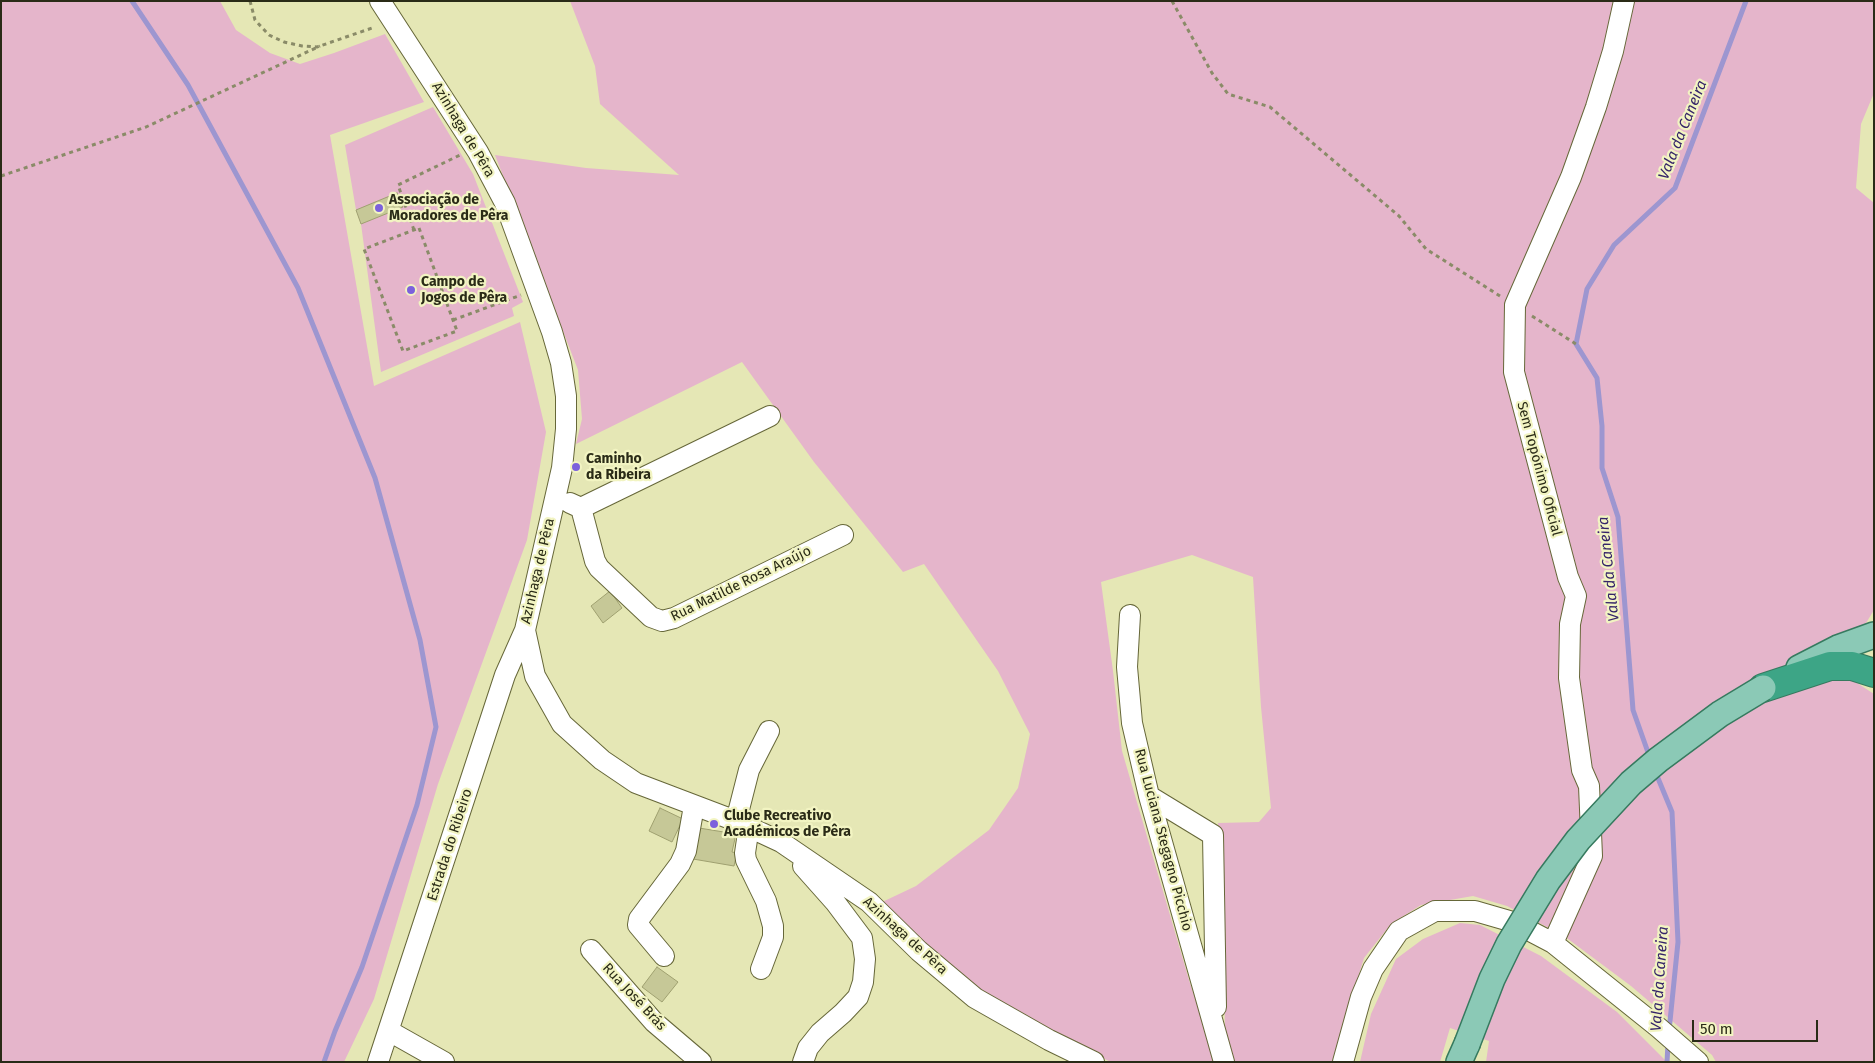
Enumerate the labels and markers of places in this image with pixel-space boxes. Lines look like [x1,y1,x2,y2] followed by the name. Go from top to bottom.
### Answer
[389,192,509,224] place label: Associação de Moradores de Pêra
[373,202,385,214] marker: Associação de Moradores de Pêra
[421,274,507,306] place label: Campo de Jogos de Pêra
[405,284,417,296] marker: Campo de Jogos de Pêra
[586,451,651,484] place label: Caminho da Ribeira
[570,461,582,473] marker: Caminho da Ribeira
[724,808,851,840] place label: Clube Recreativo Académicos de Pêra
[708,818,720,830] marker: Clube Recreativo Académicos de Pêra

